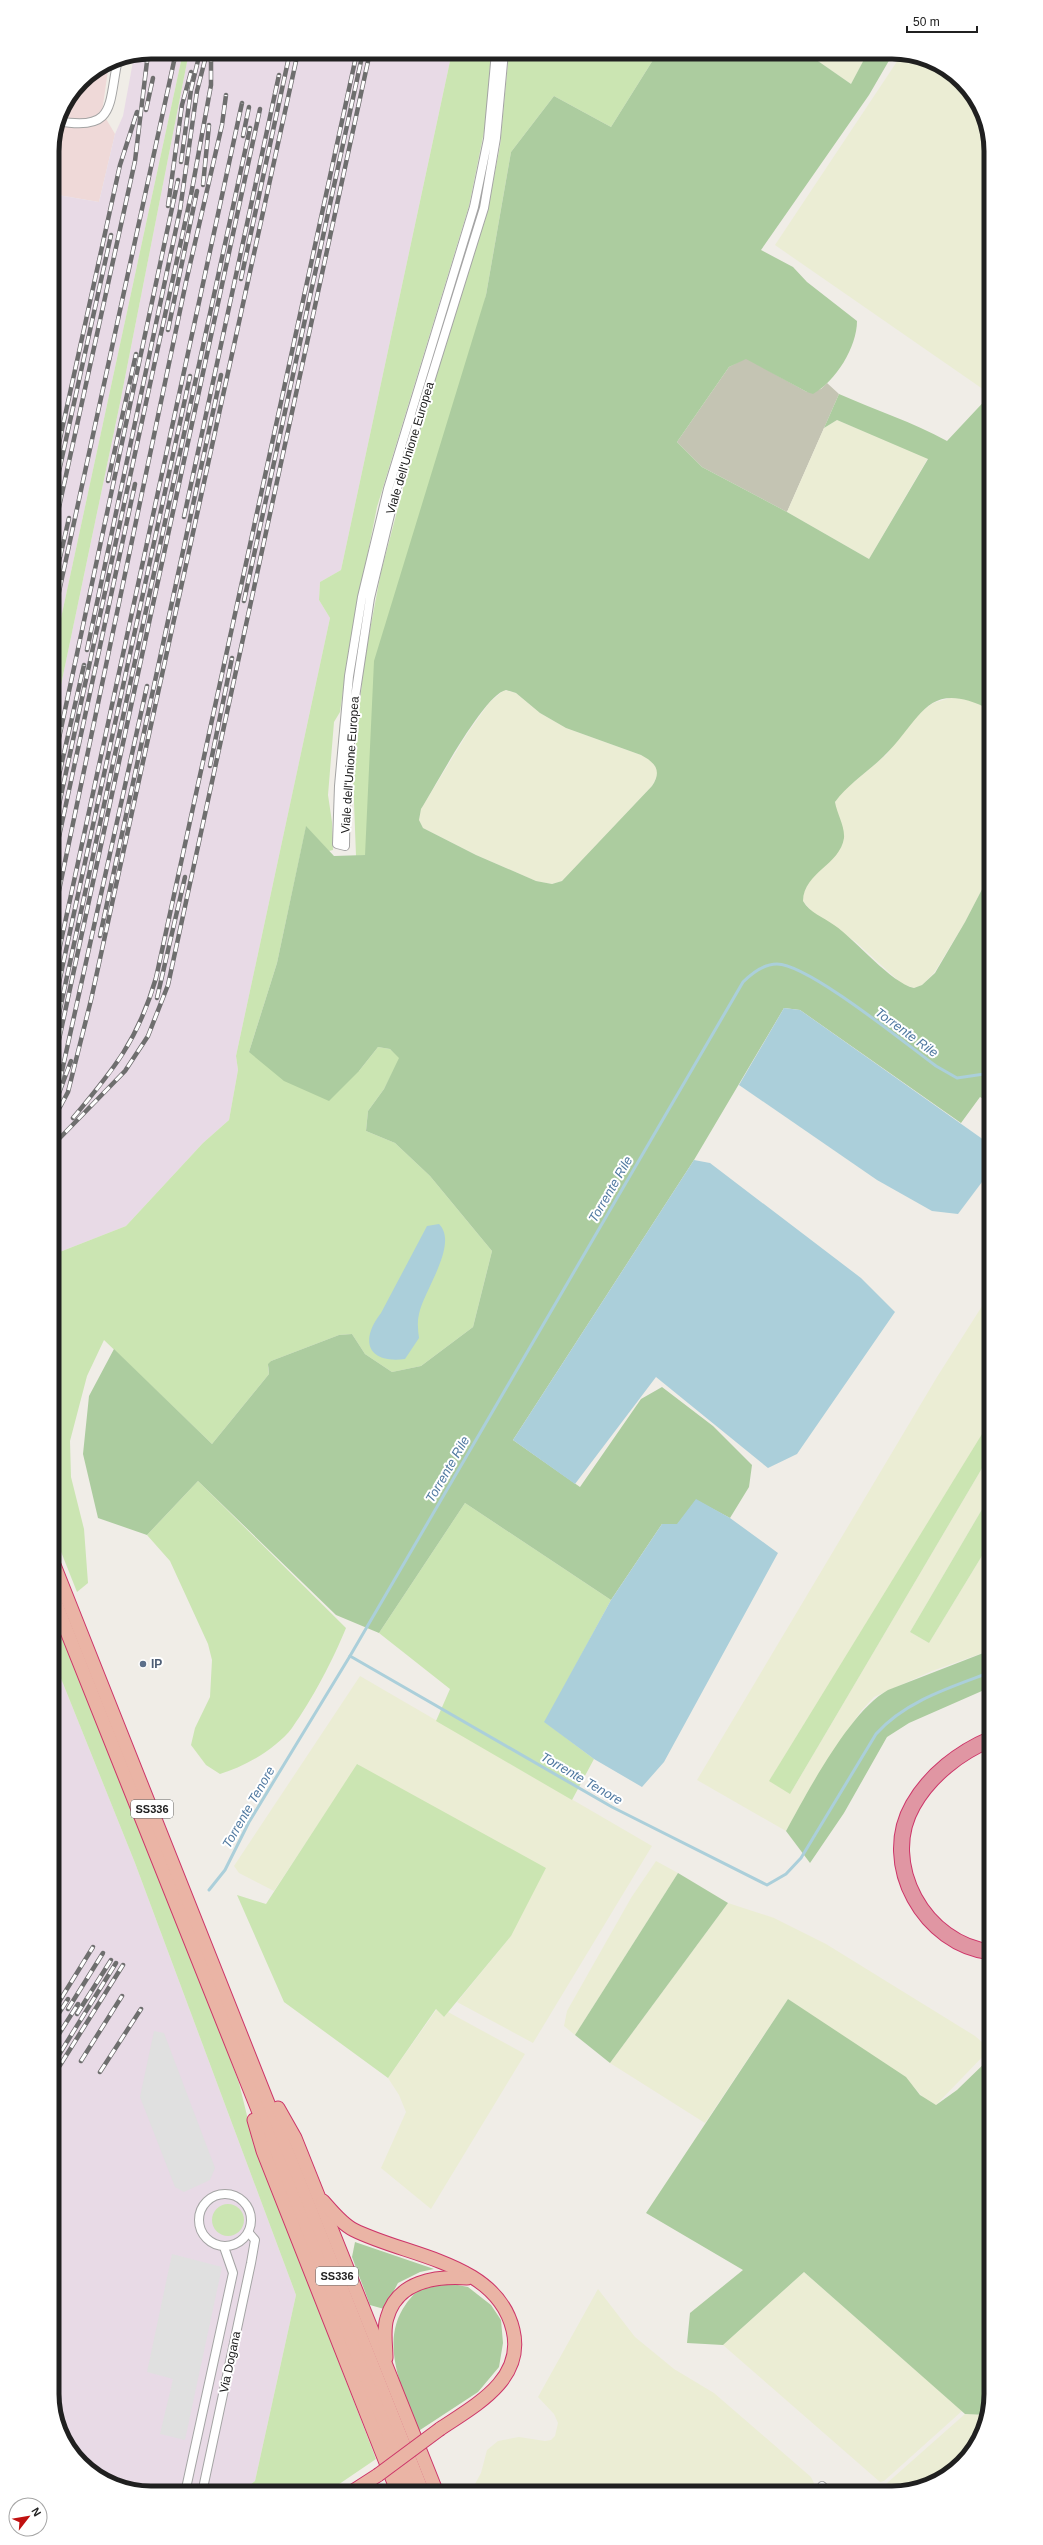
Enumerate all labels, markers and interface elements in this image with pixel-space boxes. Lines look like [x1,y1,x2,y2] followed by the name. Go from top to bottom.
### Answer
[907,8,977,34] scale bar
[913,15,940,29] text: 50 m
[383,380,437,516] street label: Viale dell'Unione Europea
[338,696,362,834] street label: Viale dell'Unione Europea
[872,1005,941,1060] water label: Torrente Rile
[585,1153,635,1225] water label: Torrente Rile
[422,1433,472,1505] water label: Torrente Rile
[151,1657,162,1671] place label: IP
[138,1659,148,1669] marker: IP
[538,1749,625,1808] water label: Torrente Tenore
[219,1764,278,1851] water label: Torrente Tenore
[131,1800,173,1818] road number: SS336
[316,2267,358,2285] road number: SS336
[217,2330,243,2394] street label: Via Dogana
[8,2497,48,2537] north arrow
[29,2505,44,2518] text: N

